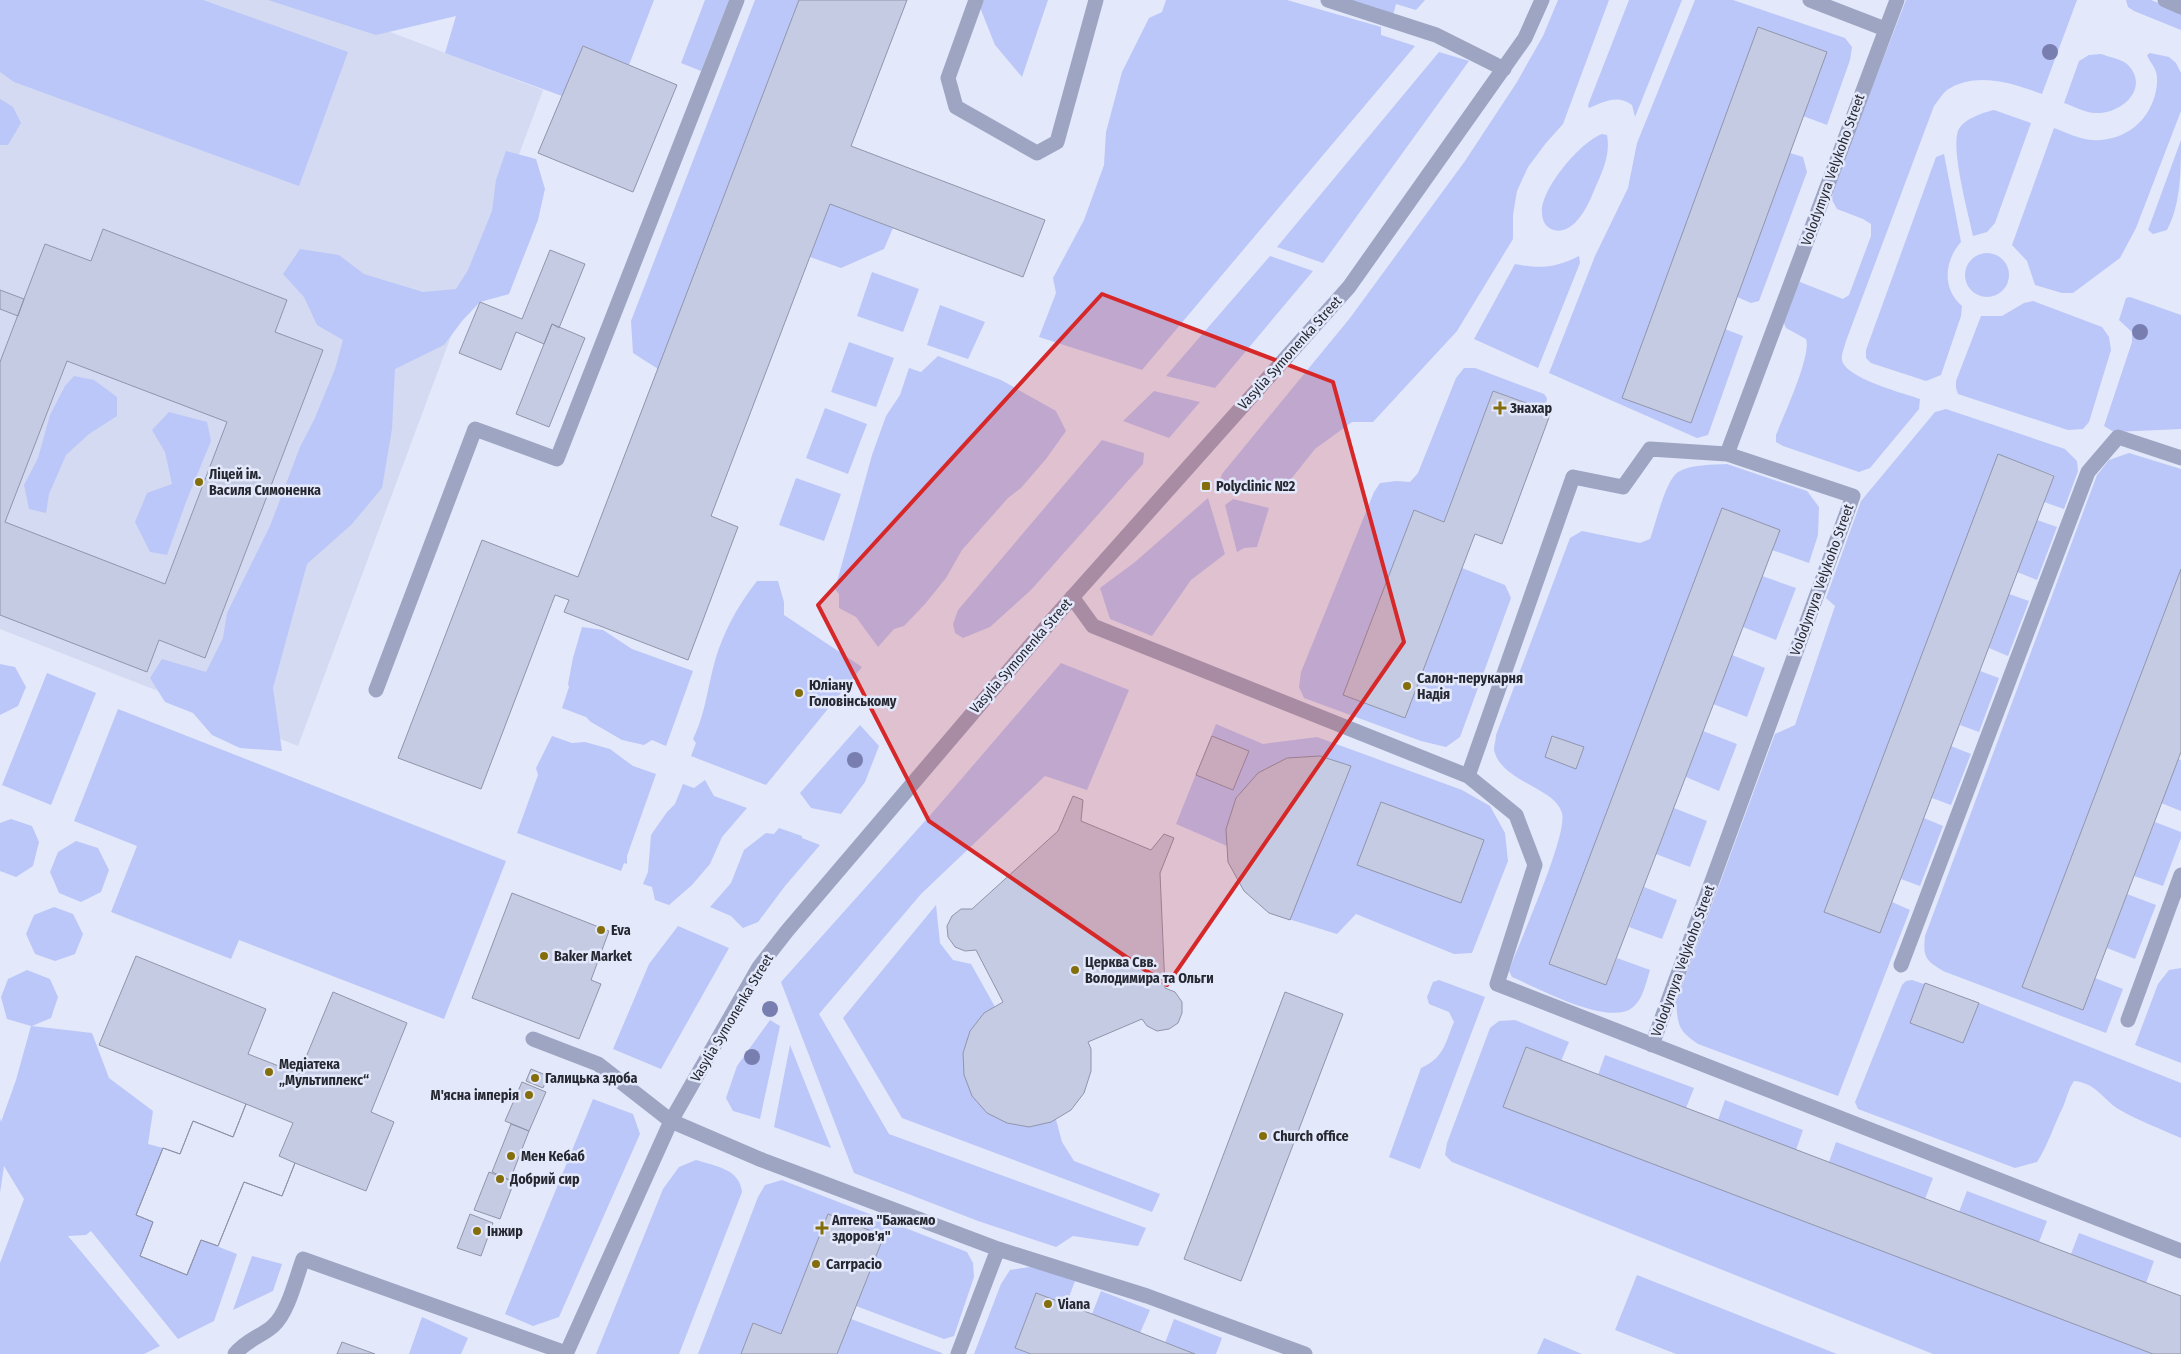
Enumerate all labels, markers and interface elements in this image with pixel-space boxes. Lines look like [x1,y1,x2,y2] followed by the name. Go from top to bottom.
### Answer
[1798,91,1869,248] street label: Volodymyra Velykoho Street
[1235,293,1346,413] street label: Vasylia Symonenka Street
[1509,400,1553,417] place label: Знахар
[1494,402,1506,414] marker: Знахар
[209,466,321,499] place label: Ліцей ім. Василя Симоненка
[193,476,205,488] marker: Ліцей ім. Василя Симоненка
[1216,478,1296,495] place label: Polyclinic №2
[1200,480,1212,492] marker: Polyclinic №2
[1787,501,1858,658] street label: Volodymyra Velykoho Street
[967,595,1076,717] street label: Vasylia Symonenka Street
[1417,670,1523,703] place label: Салон-перукарня Надія
[809,677,897,710] place label: Юліану Головінському
[1401,680,1413,692] marker: Салон-перукарня Надія
[793,687,805,699] marker: Юліану Головінському
[1648,882,1719,1039] street label: Volodymyra Velykoho Street
[611,922,631,939] place label: Eva
[595,924,607,936] marker: Eva
[554,948,633,965] place label: Baker Market
[538,950,550,962] marker: Baker Market
[687,950,777,1085] street label: Vasylia Symonenka Street
[1085,954,1214,987] place label: Церква Свв. Володимира та Ольги
[1069,964,1081,976] marker: Церква Свв. Володимира та Ольги
[279,1056,369,1089] place label: Медіатека „Мультиплекс“
[263,1066,275,1078] marker: Медіатека „Мультиплекс“
[545,1070,638,1087] place label: Галицька здоба
[529,1072,541,1084] marker: Галицька здоба
[431,1087,519,1104] place label: М'ясна імперія
[523,1089,535,1101] marker: М'ясна імперія
[1273,1128,1349,1145] place label: Church office
[1257,1130,1269,1142] marker: Church office
[521,1148,585,1165] place label: Мен Кебаб
[505,1150,517,1162] marker: Мен Кебаб
[509,1171,580,1188] place label: Добрий сир
[494,1173,506,1185] marker: Добрий сир
[831,1212,936,1245] place label: Аптека "Бажаємо здоров'я"
[816,1222,828,1234] marker: Аптека "Бажаємо здоров'я"
[487,1223,523,1240] place label: Інжир
[471,1225,483,1237] marker: Інжир
[826,1256,883,1273] place label: Carrpacio
[810,1258,822,1270] marker: Carrpacio
[1057,1296,1090,1313] place label: Viana
[1042,1298,1054,1310] marker: Viana

